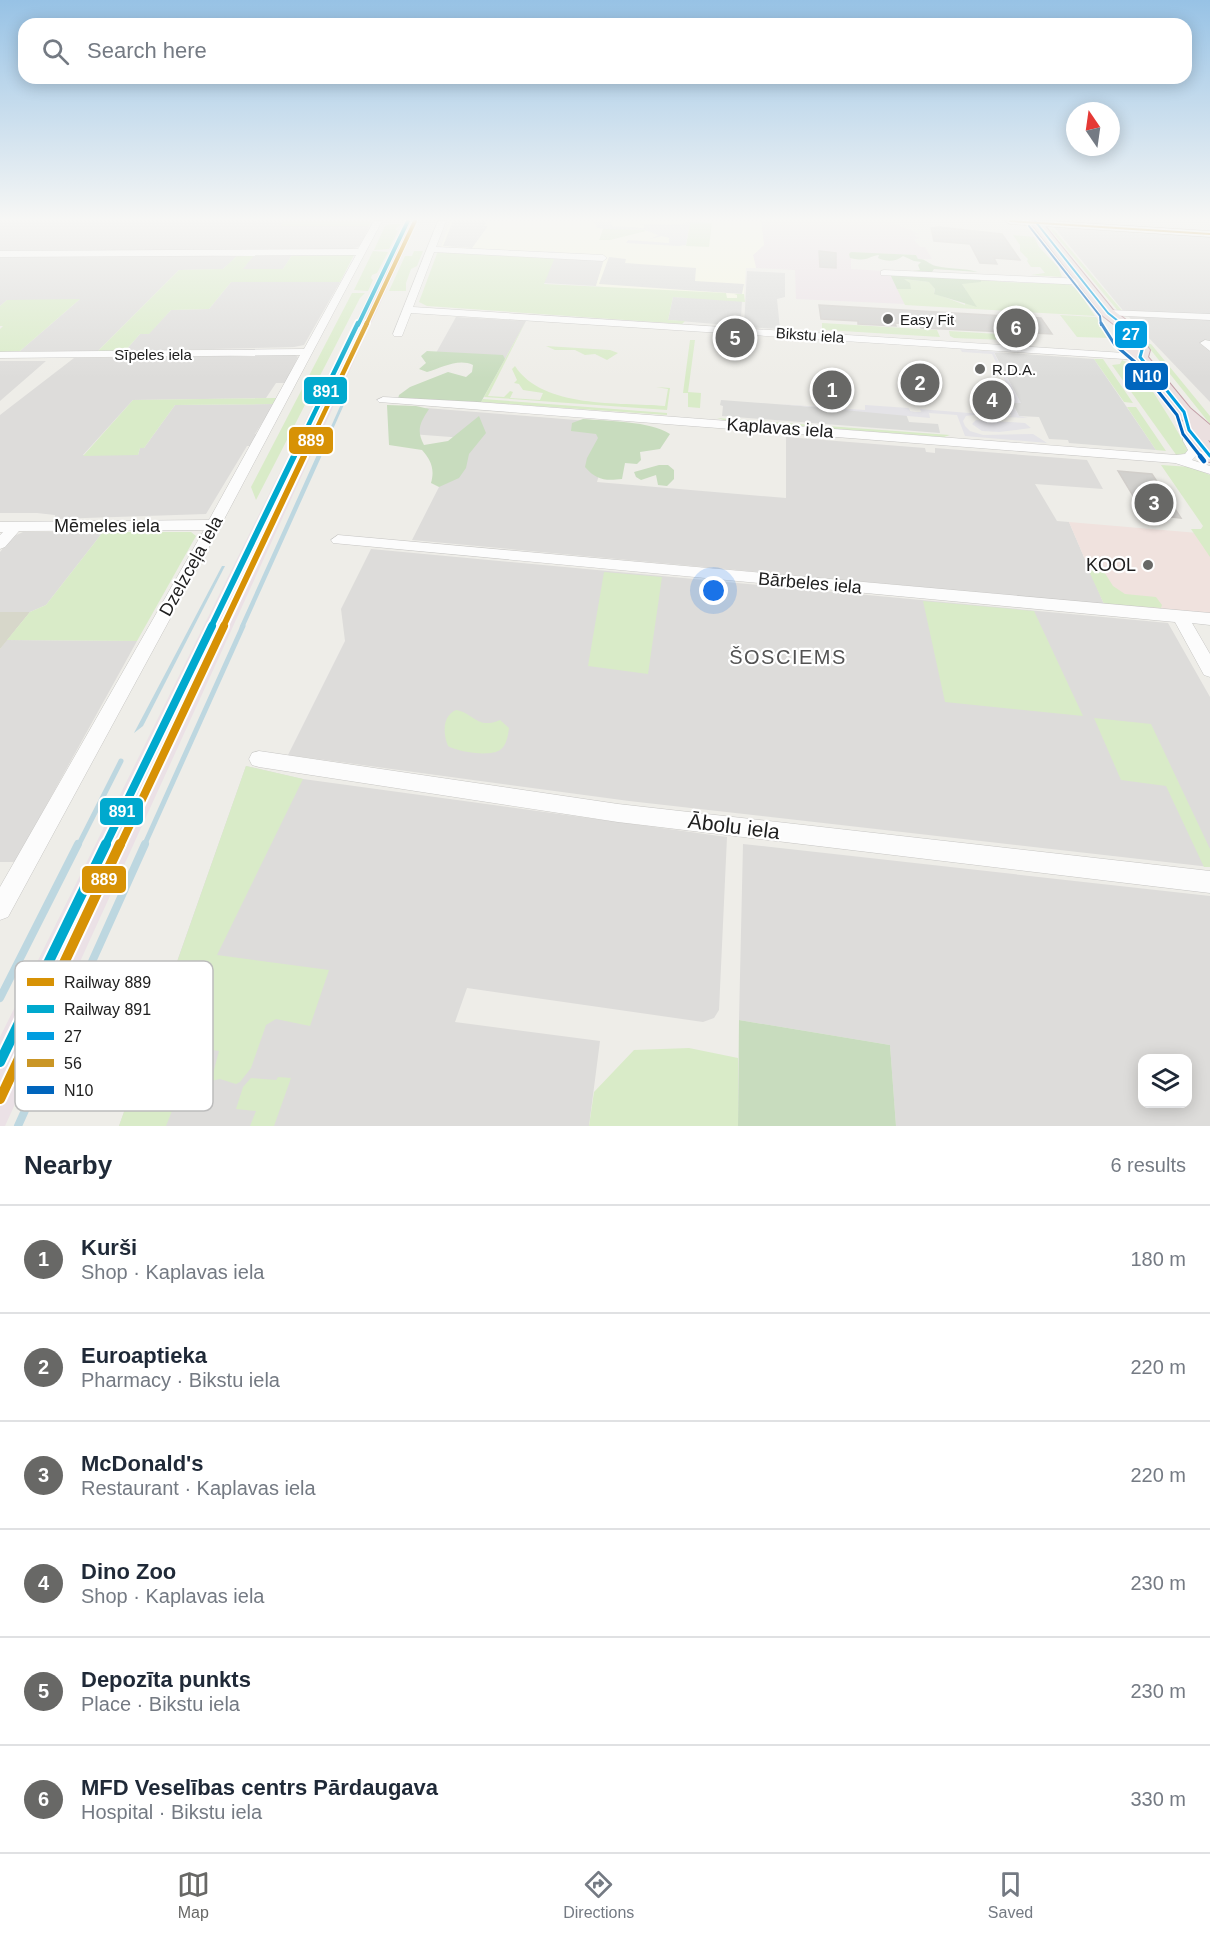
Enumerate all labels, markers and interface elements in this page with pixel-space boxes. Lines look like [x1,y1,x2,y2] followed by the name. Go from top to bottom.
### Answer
[18,18,1192,84] search box
[39,35,72,68] icon: search
[87,38,207,63] text: Search here
[1066,102,1120,156] north arrow
[996,306,1036,350] pin: 6
[900,311,955,328] place label: Easy Fit
[881,312,895,326] marker: Easy Fit
[716,316,754,360] pin: 5
[1114,320,1148,349] line badge: 27
[775,324,845,346] street label: Bikstu iela
[1122,326,1140,343] text: 27
[114,346,192,363] street label: Sīpeles iela
[900,360,940,406] pin: 2
[992,361,1036,378] place label: R.D.A.
[973,362,987,376] marker: R.D.A.
[1124,362,1169,391] line badge: N10
[812,368,852,412] pin: 1
[1132,368,1162,385] text: N10
[303,376,348,405] line badge: 891
[972,378,1012,422] pin: 4
[313,383,339,400] text: 891
[726,414,835,442] street label: Kaplavas iela
[288,426,334,455] line badge: 889
[298,432,324,449] text: 889
[1134,480,1174,526] pin: 3
[155,512,227,619] street label: Dzelzceļa iela
[54,516,161,536] street label: Mēmeles iela
[1086,555,1136,575] place label: KOOL
[1141,558,1155,572] marker: KOOL
[757,569,864,598] street label: Bārbeles iela
[699,576,728,605] your location
[729,646,847,668] district label: ŠOSCIEMS
[99,797,144,826] line badge: 891
[109,803,135,820] text: 891
[687,809,781,843] street label: Ābolu iela
[81,865,127,894] line badge: 889
[91,871,117,888] text: 889
[15,961,213,1111] legend
[64,974,151,991] text: Railway 889
[64,1001,151,1018] text: Railway 891
[64,1028,82,1045] text: 27
[1138,1054,1192,1108] map controls
[1138,1054,1192,1108] button: layers
[64,1055,82,1072] text: 56
[64,1082,93,1099] text: N10
[24,1150,112,1180] text: Nearby
[1110,1154,1186,1176] text: 6 results
[81,1235,137,1260] text: Kurši
[38,1248,49,1270] text: 1
[1130,1248,1186,1270] text: 180 m
[81,1261,264,1283] text: Shop · Kaplavas iela
[81,1343,207,1368] text: Euroaptieka
[38,1356,49,1378] text: 2
[1130,1356,1186,1378] text: 220 m
[81,1369,280,1391] text: Pharmacy · Bikstu iela
[81,1451,204,1476] text: McDonald's
[38,1464,49,1486] text: 3
[1130,1464,1186,1486] text: 220 m
[81,1477,316,1499] text: Restaurant · Kaplavas iela
[81,1559,176,1584] text: Dino Zoo
[38,1572,49,1594] text: 4
[1130,1572,1186,1594] text: 230 m
[81,1585,264,1607] text: Shop · Kaplavas iela
[81,1667,251,1692] text: Depozīta punkts
[38,1680,49,1702] text: 5
[1130,1680,1186,1702] text: 230 m
[81,1693,240,1715] text: Place · Bikstu iela
[81,1775,438,1800] text: MFD Veselības centrs Pārdaugava
[38,1788,49,1810] text: 6
[1130,1788,1186,1810] text: 330 m
[81,1801,262,1823] text: Hospital · Bikstu iela
[177,1868,210,1922] tab: Map
[563,1868,634,1922] tab: Directions
[988,1868,1033,1922] tab: Saved

